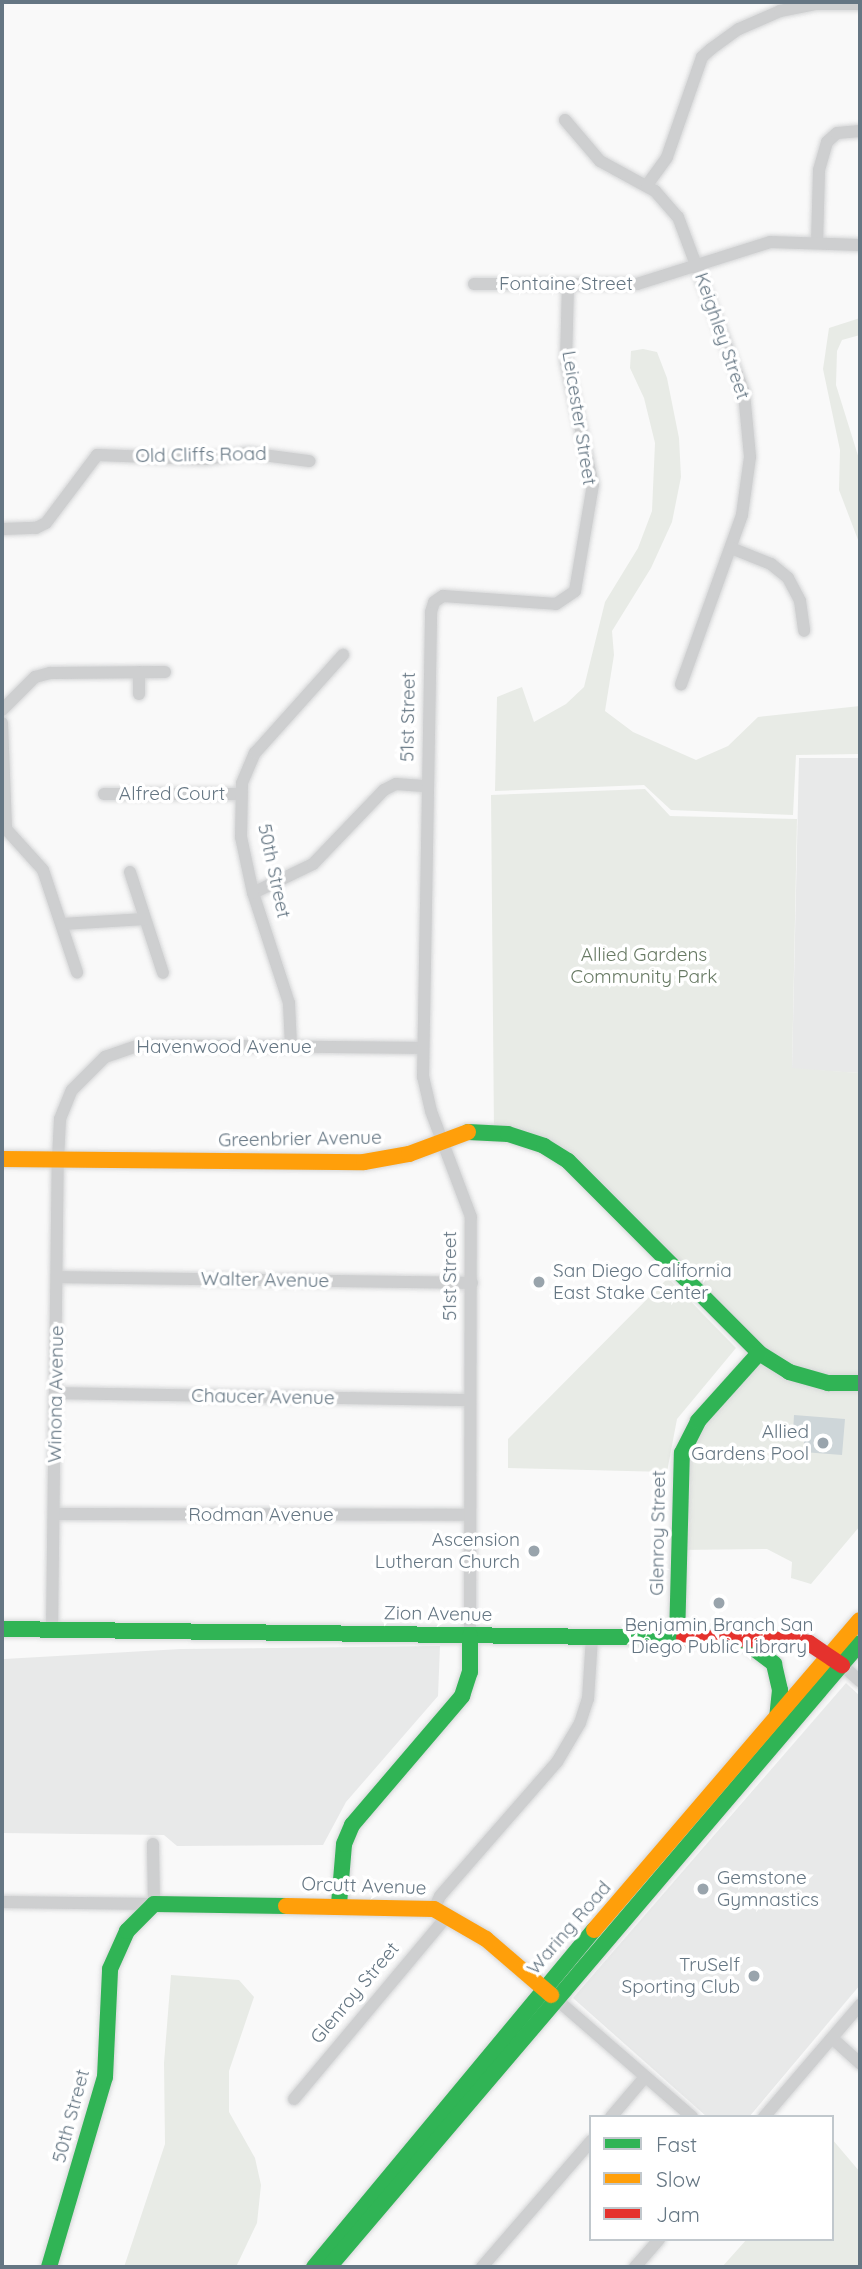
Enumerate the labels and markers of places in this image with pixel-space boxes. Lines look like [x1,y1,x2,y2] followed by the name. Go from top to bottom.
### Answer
[553,1260,732,1304] place label: San Diego California East Stake Center
[531,1274,547,1290] marker: San Diego California East Stake Center
[691,1421,809,1465] place label: Allied Gardens Pool
[815,1435,831,1451] marker: Allied Gardens Pool
[375,1529,520,1573] place label: Ascension Lutheran Church
[526,1543,542,1559] marker: Ascension Lutheran Church
[711,1595,727,1611] marker: Benjamin Branch San Diego Public Library
[624,1614,814,1658] place label: Benjamin Branch San Diego Public Library
[717,1867,819,1911] place label: Gemstone Gymnastics
[695,1881,711,1897] marker: Gemstone Gymnastics
[621,1954,740,1998] place label: TruSelf Sporting Club
[746,1968,762,1984] marker: TruSelf Sporting Club

